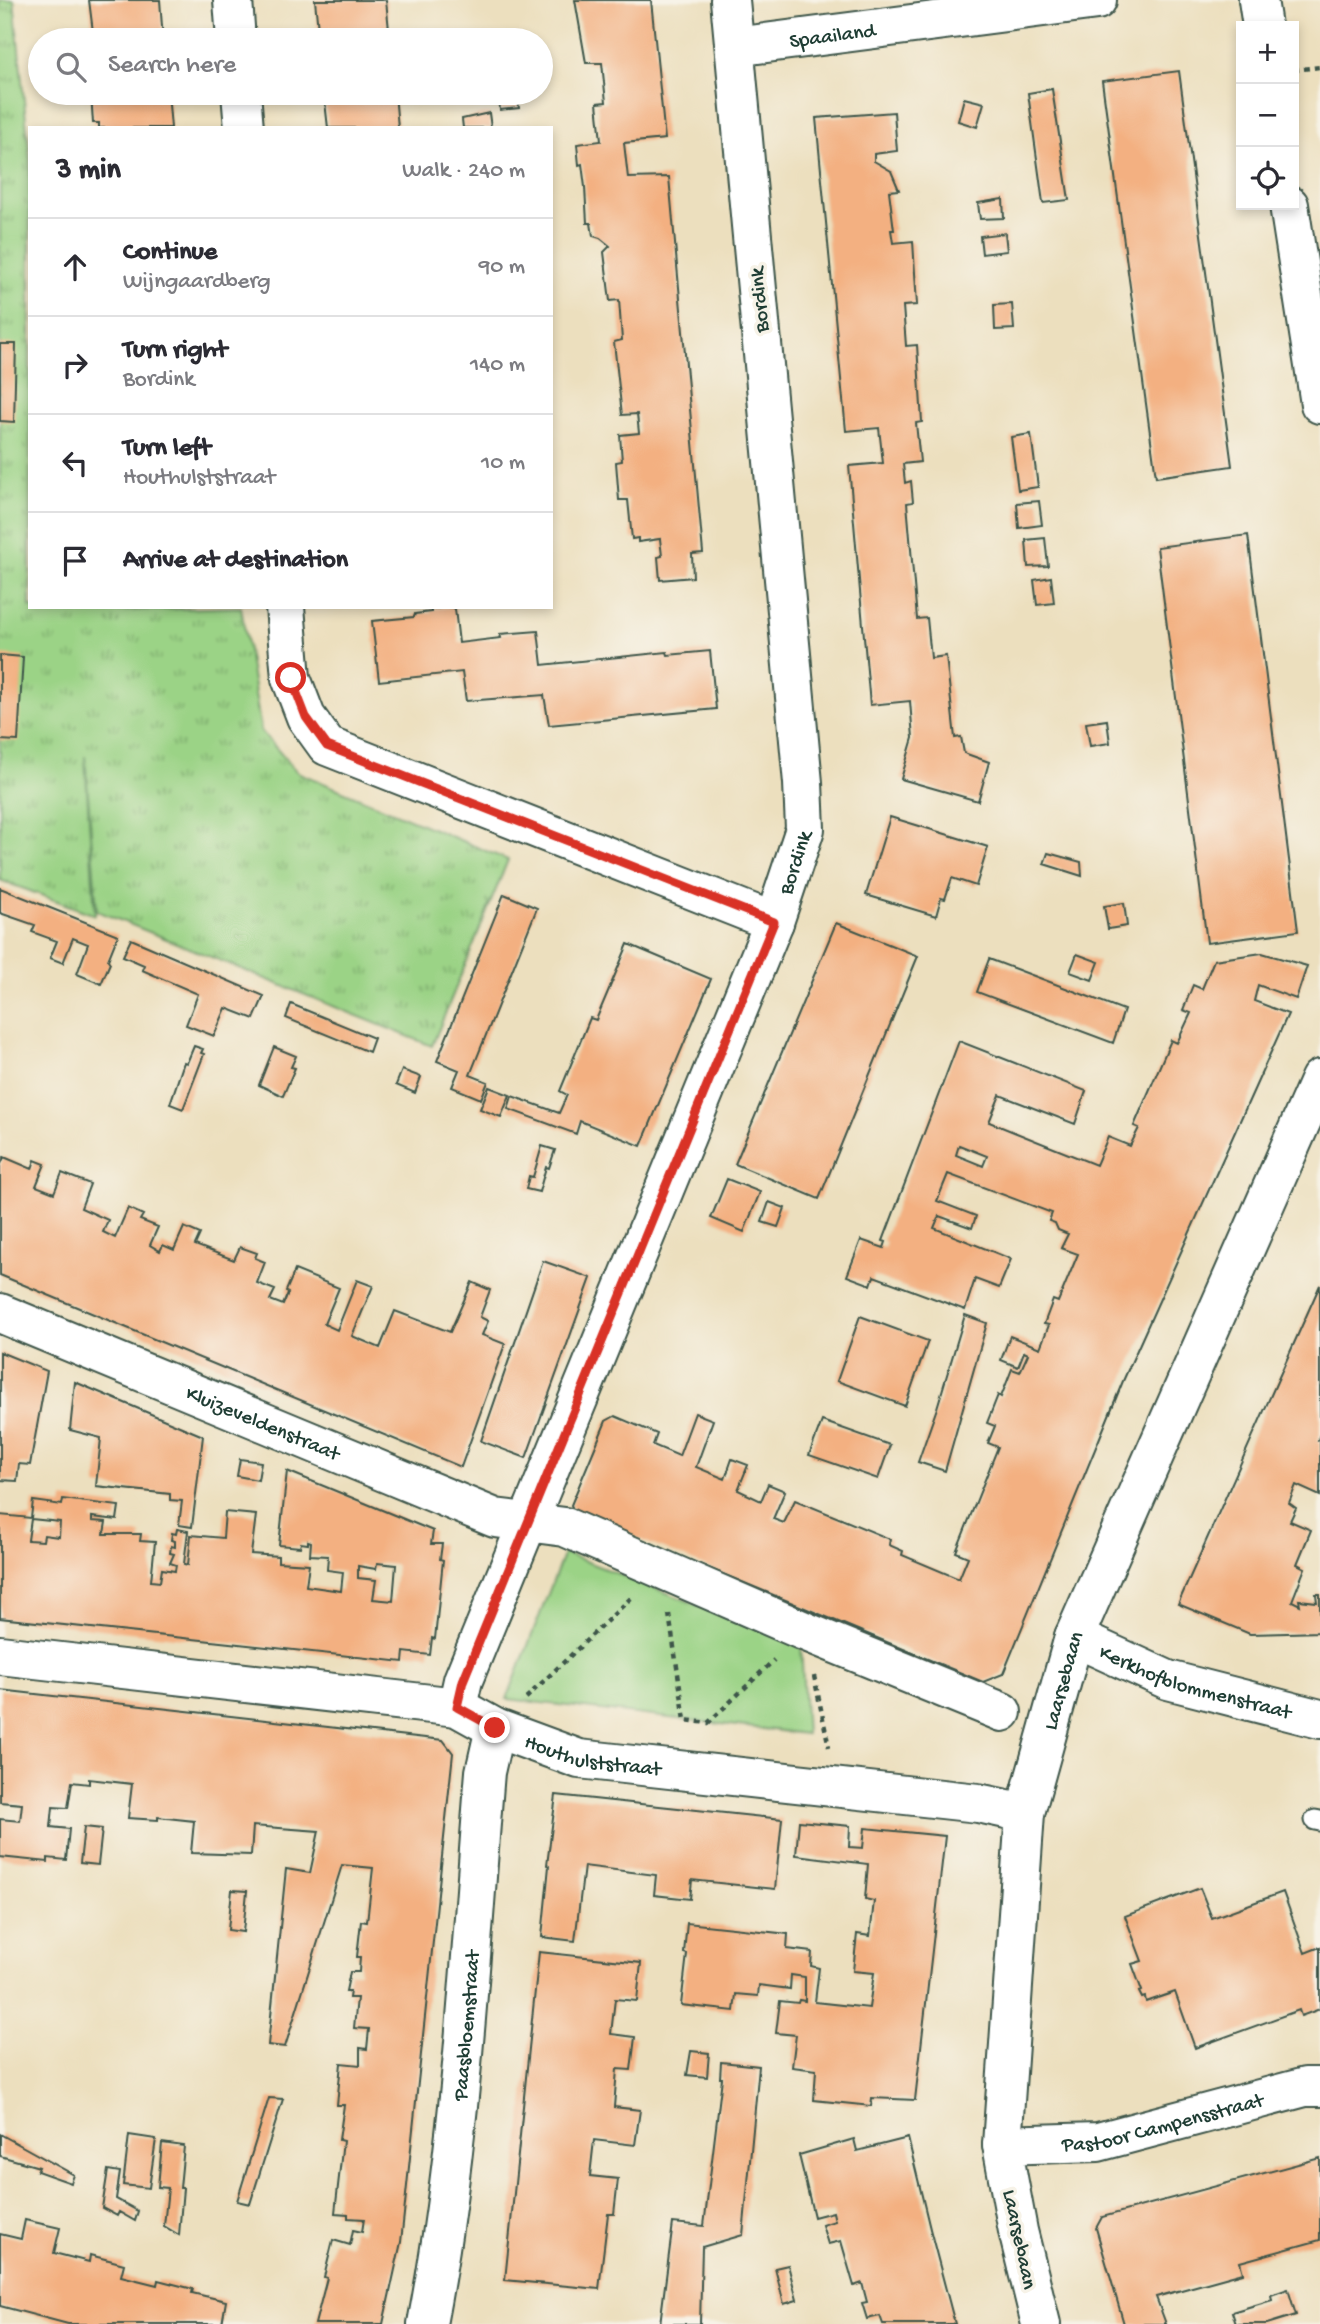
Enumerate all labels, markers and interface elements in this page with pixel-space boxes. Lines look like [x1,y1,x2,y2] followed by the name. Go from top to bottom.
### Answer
[788,20,879,56] street label: Spaailand
[1236,21,1299,210] map controls
[1236,21,1299,84] button: +
[28,28,553,105] search box
[52,48,90,86] icon: search
[108,51,236,82] text: Search here
[1236,84,1299,147] button: −
[1236,147,1299,210] button: locate
[56,154,121,189] text: 3 min
[402,158,525,185] text: Walk · 240 m
[123,238,217,269] text: Continue
[56,248,94,286] icon: ahead
[479,254,525,281] text: 90 m
[746,263,777,334] street label: Bordink
[123,269,271,296] text: Wijngaardberg
[123,336,227,367] text: Turn right
[56,346,94,384] icon: right
[470,352,525,379] text: 140 m
[123,367,194,394] text: Bordink
[123,434,211,465] text: Turn left
[56,444,94,482] icon: left
[481,450,525,477] text: 10 m
[123,465,275,492] text: Houthulststraat
[56,542,94,580] icon: arrive
[123,546,348,577] text: Arrive at destination
[275,662,306,693] route start
[775,826,820,899] street label: Bordink
[181,1382,345,1469] street label: Kluizeveldenstraat
[1040,1628,1091,1733] street label: Laarsebaan
[1094,1641,1296,1728] street label: Kerkhofblommenstraat
[479,1712,510,1743] route end
[521,1731,665,1784] street label: Houthulststraat
[450,1947,488,2103] street label: Paasbloemstraat
[1061,2089,1269,2159] street label: Pastoor Campensstraat
[995,2188,1040,2292] street label: Laarsebaan

